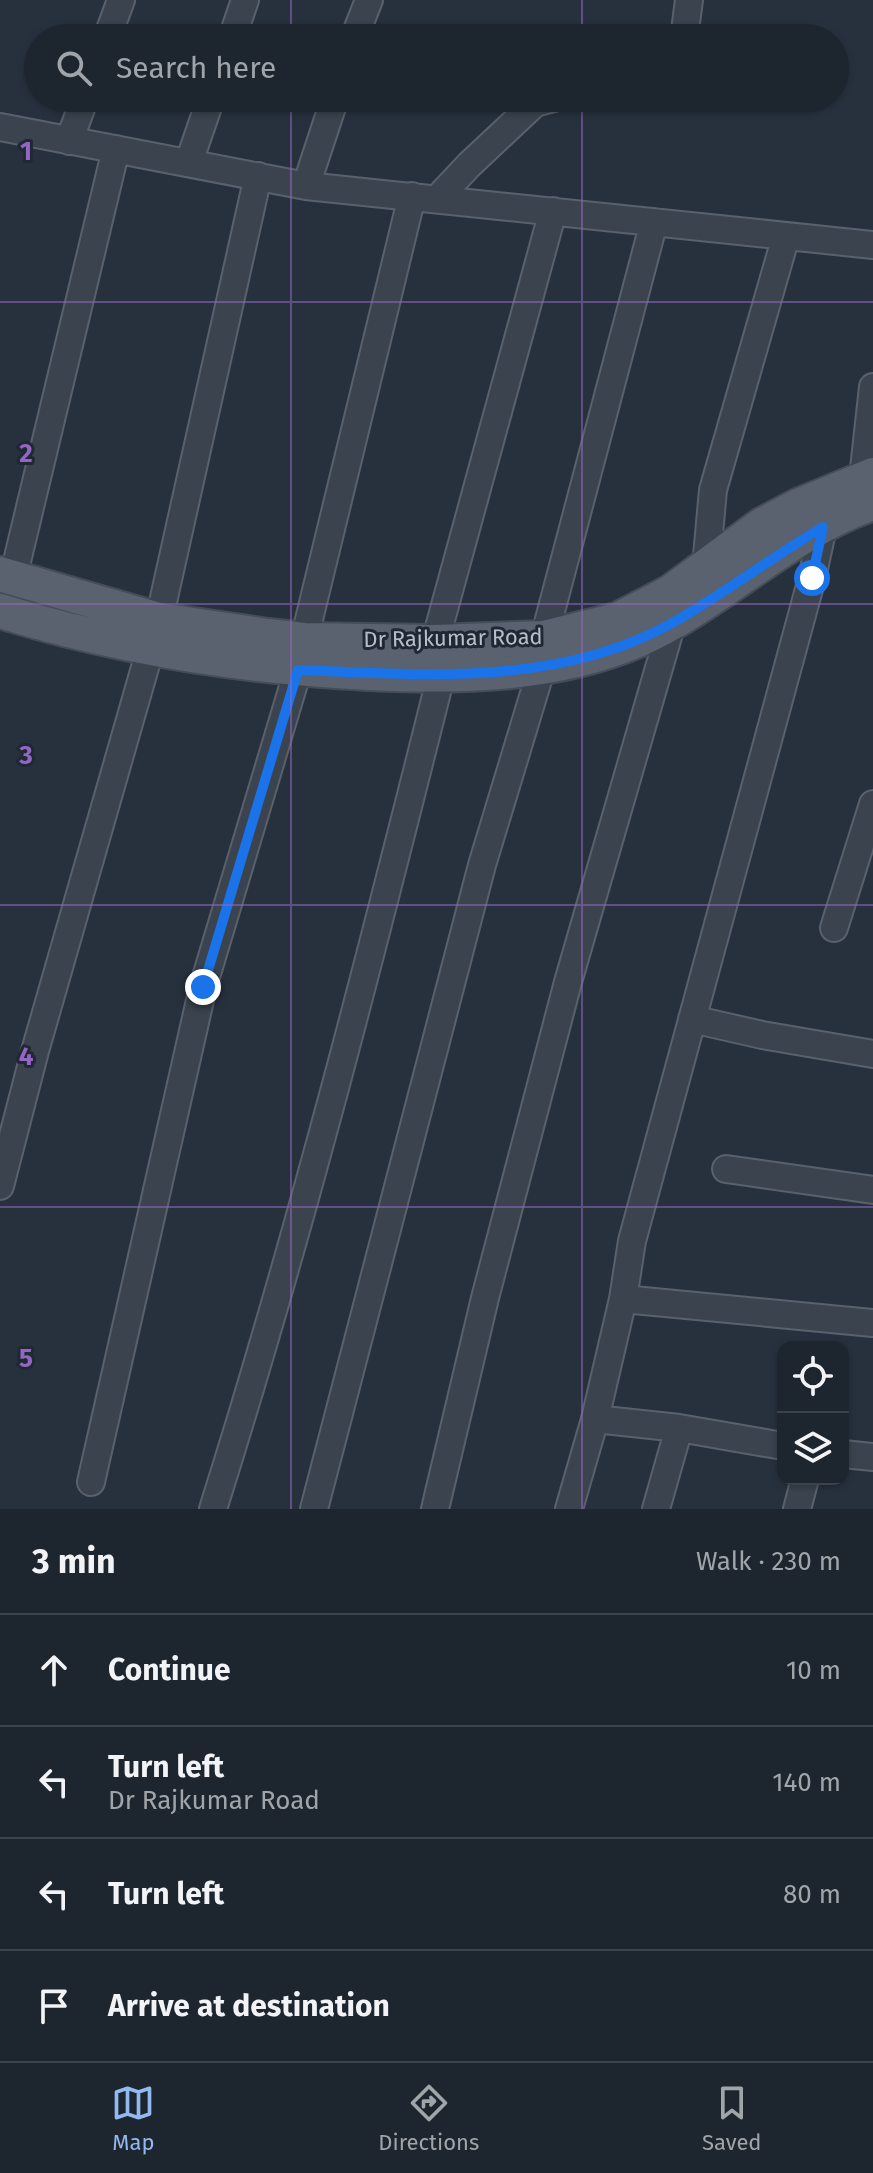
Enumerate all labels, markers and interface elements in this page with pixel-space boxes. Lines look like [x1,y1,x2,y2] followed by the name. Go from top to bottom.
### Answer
[24,24,849,112] search box
[52,46,96,90] icon: search
[116,50,276,86] text: Search here
[20,136,32,167] text: 1
[19,438,33,469] text: 2
[794,560,830,596] route start
[363,623,543,653] street label: Dr Rajkumar Road
[18,740,33,771] text: 3
[185,969,221,1005] route end
[19,1041,34,1072] text: 4
[777,1341,849,1485] map controls
[777,1341,849,1413] button: locate
[19,1343,33,1374] text: 5
[777,1413,849,1485] button: layers
[32,1541,116,1582] text: 3 min
[696,1546,841,1577] text: Walk · 230 m
[32,1648,76,1692] icon: ahead
[108,1652,231,1688] text: Continue
[786,1655,841,1686] text: 10 m
[108,1749,224,1785] text: Turn left
[32,1760,76,1804] icon: left
[772,1767,841,1798] text: 140 m
[108,1785,320,1816] text: Dr Rajkumar Road
[32,1872,76,1916] icon: left
[108,1876,224,1912] text: Turn left
[783,1879,841,1910] text: 80 m
[32,1984,76,2028] icon: arrive
[108,1988,390,2024] text: Arrive at destination
[111,2081,155,2156] tab: Map
[378,2081,479,2156] tab: Directions
[702,2081,762,2156] tab: Saved

